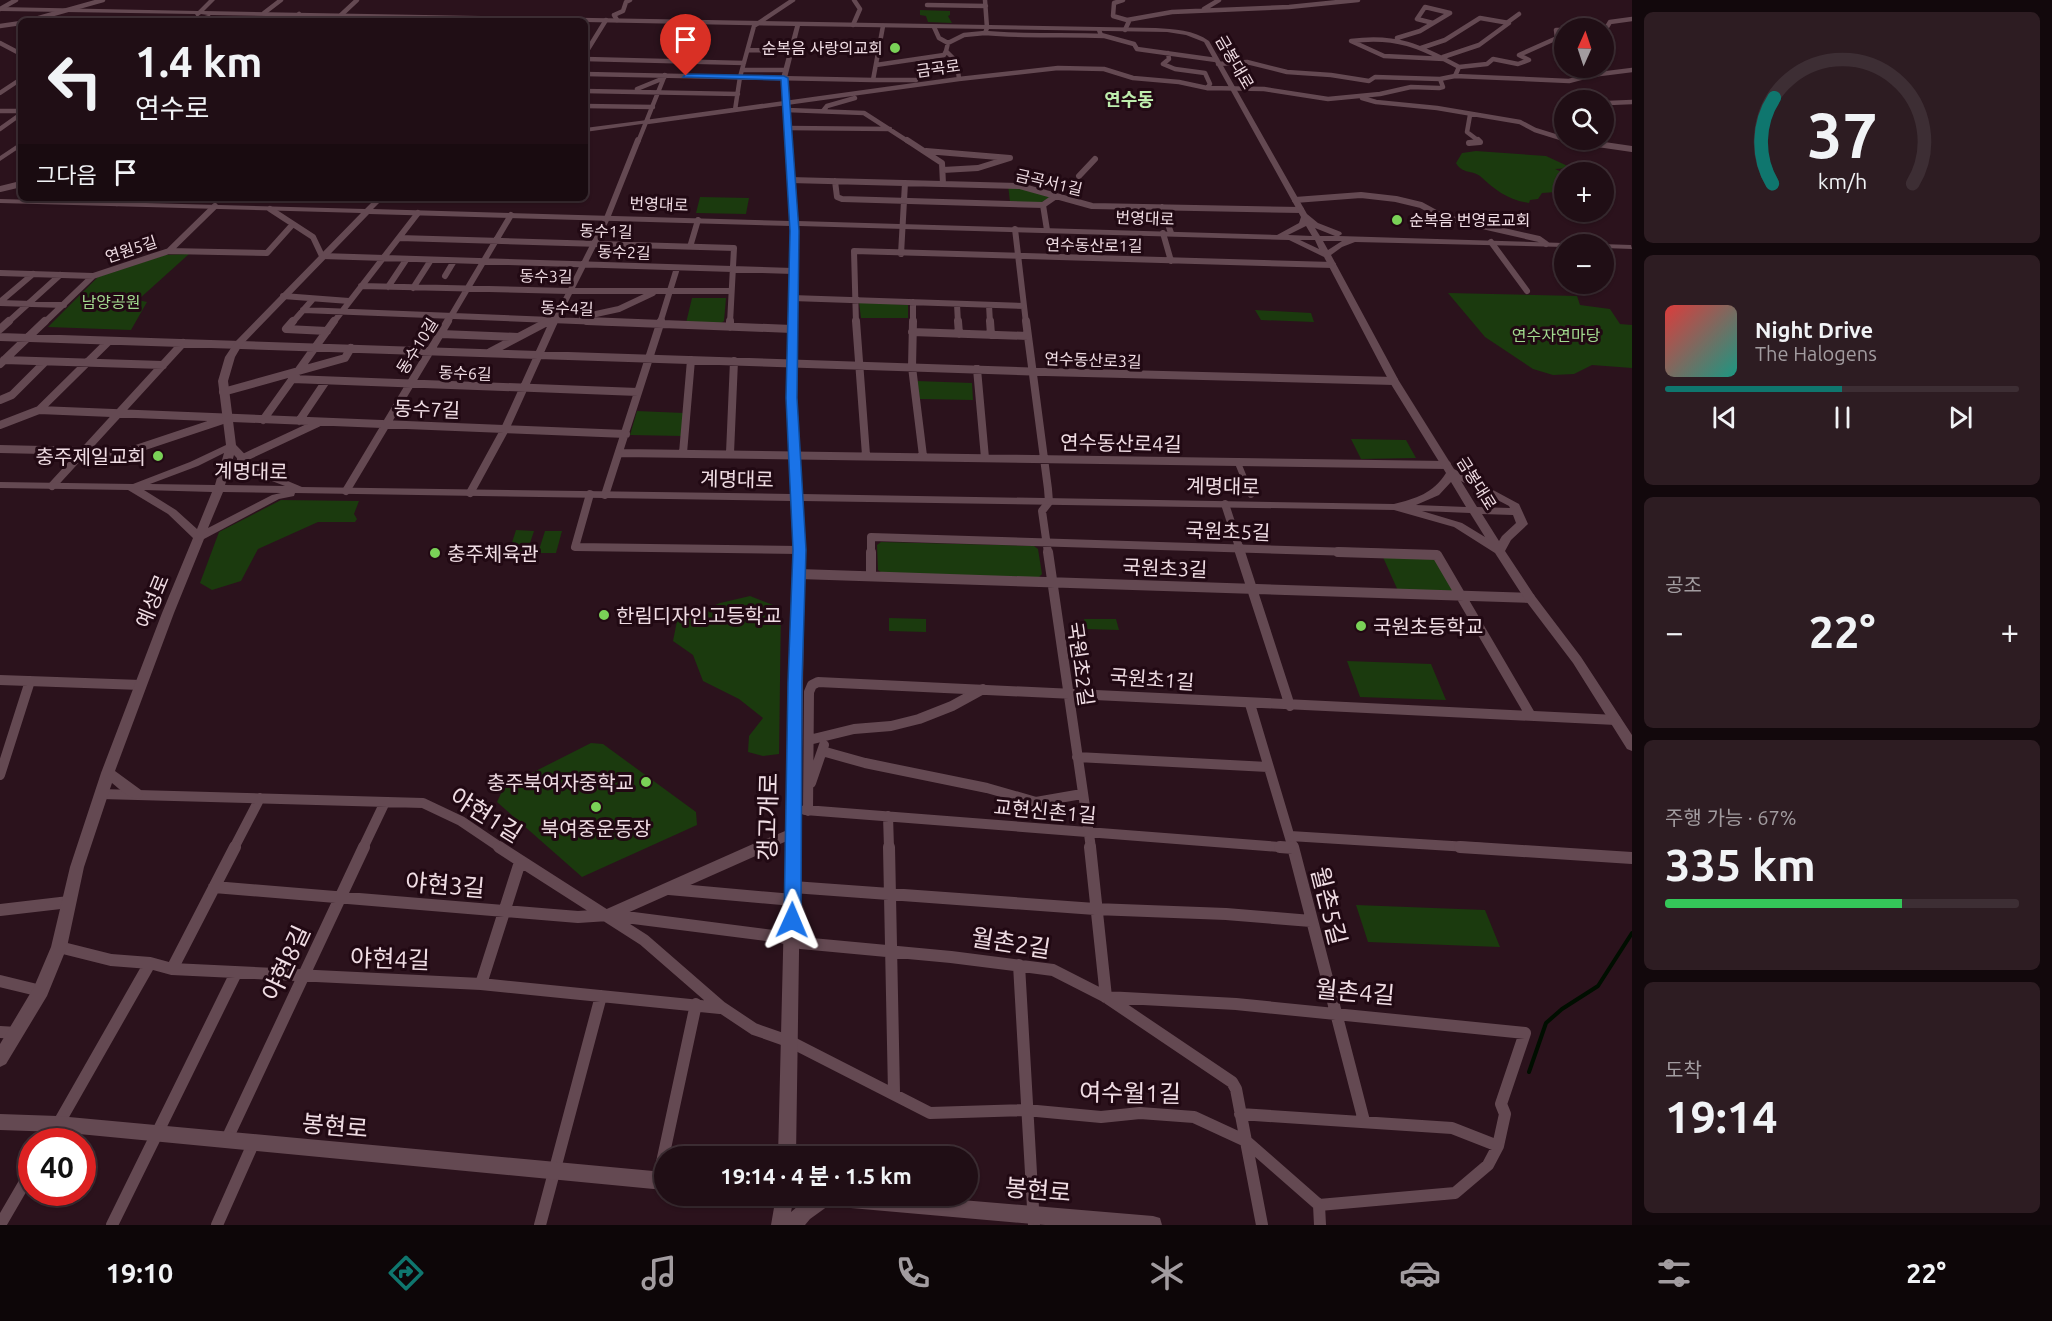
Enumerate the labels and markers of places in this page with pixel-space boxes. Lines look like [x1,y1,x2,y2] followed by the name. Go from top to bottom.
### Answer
[660,14,711,76] pin
[762,39,883,57] place label: 순복음 사랑의교회
[888,41,902,55] marker: 순복음 사랑의교회
[1409,211,1530,229] place label: 순복음 번영로교회
[1390,213,1404,227] marker: 순복음 번영로교회
[36,445,146,468] place label: 충주제일교회
[151,449,165,463] marker: 충주제일교회
[447,542,539,565] place label: 충주체육관
[428,546,442,560] marker: 충주체육관
[616,604,782,627] place label: 한림디자인고등학교
[597,608,611,622] marker: 한림디자인고등학교
[1373,615,1483,638] place label: 국원초등학교
[1354,619,1368,633] marker: 국원초등학교
[487,771,634,794] place label: 충주북여자중학교
[639,775,653,789] marker: 충주북여자중학교
[589,800,603,814] marker: 북여중운동장
[541,817,651,840] place label: 북여중운동장

